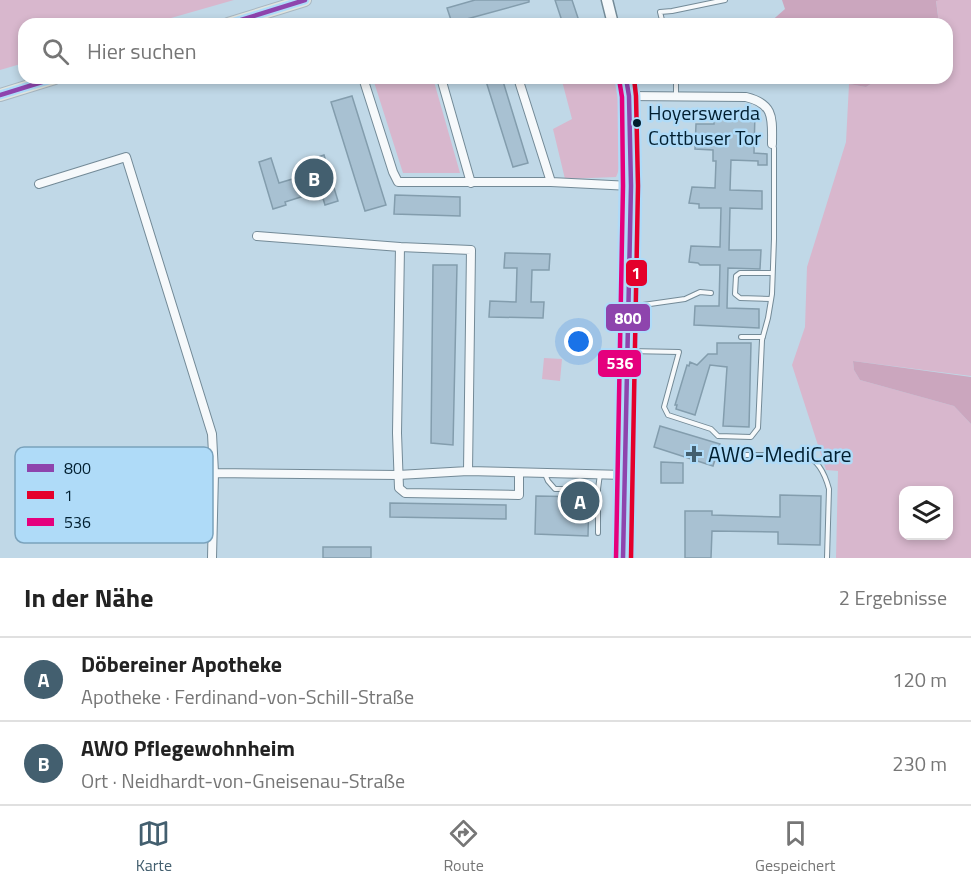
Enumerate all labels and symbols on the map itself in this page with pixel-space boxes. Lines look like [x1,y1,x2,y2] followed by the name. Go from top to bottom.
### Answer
[648,97,761,153] place label: Hoyerswerda Cottbuser Tor
[631,117,643,129] marker: Hoyerswerda Cottbuser Tor
[294,156,334,201] pin: B
[625,259,648,287] line badge: 1
[632,261,640,285] text: 1
[605,303,651,332] line badge: 800
[615,306,641,330] text: 800
[564,327,593,356] your location
[597,349,642,378] line badge: 536
[607,351,633,375] text: 536
[708,437,852,471] place label: AWO-MediCare
[685,445,703,463] marker: AWO-MediCare
[15,447,213,543] legend
[64,456,91,480] text: 800
[560,478,600,524] pin: A
[64,483,73,507] text: 1
[64,510,91,534] text: 536

